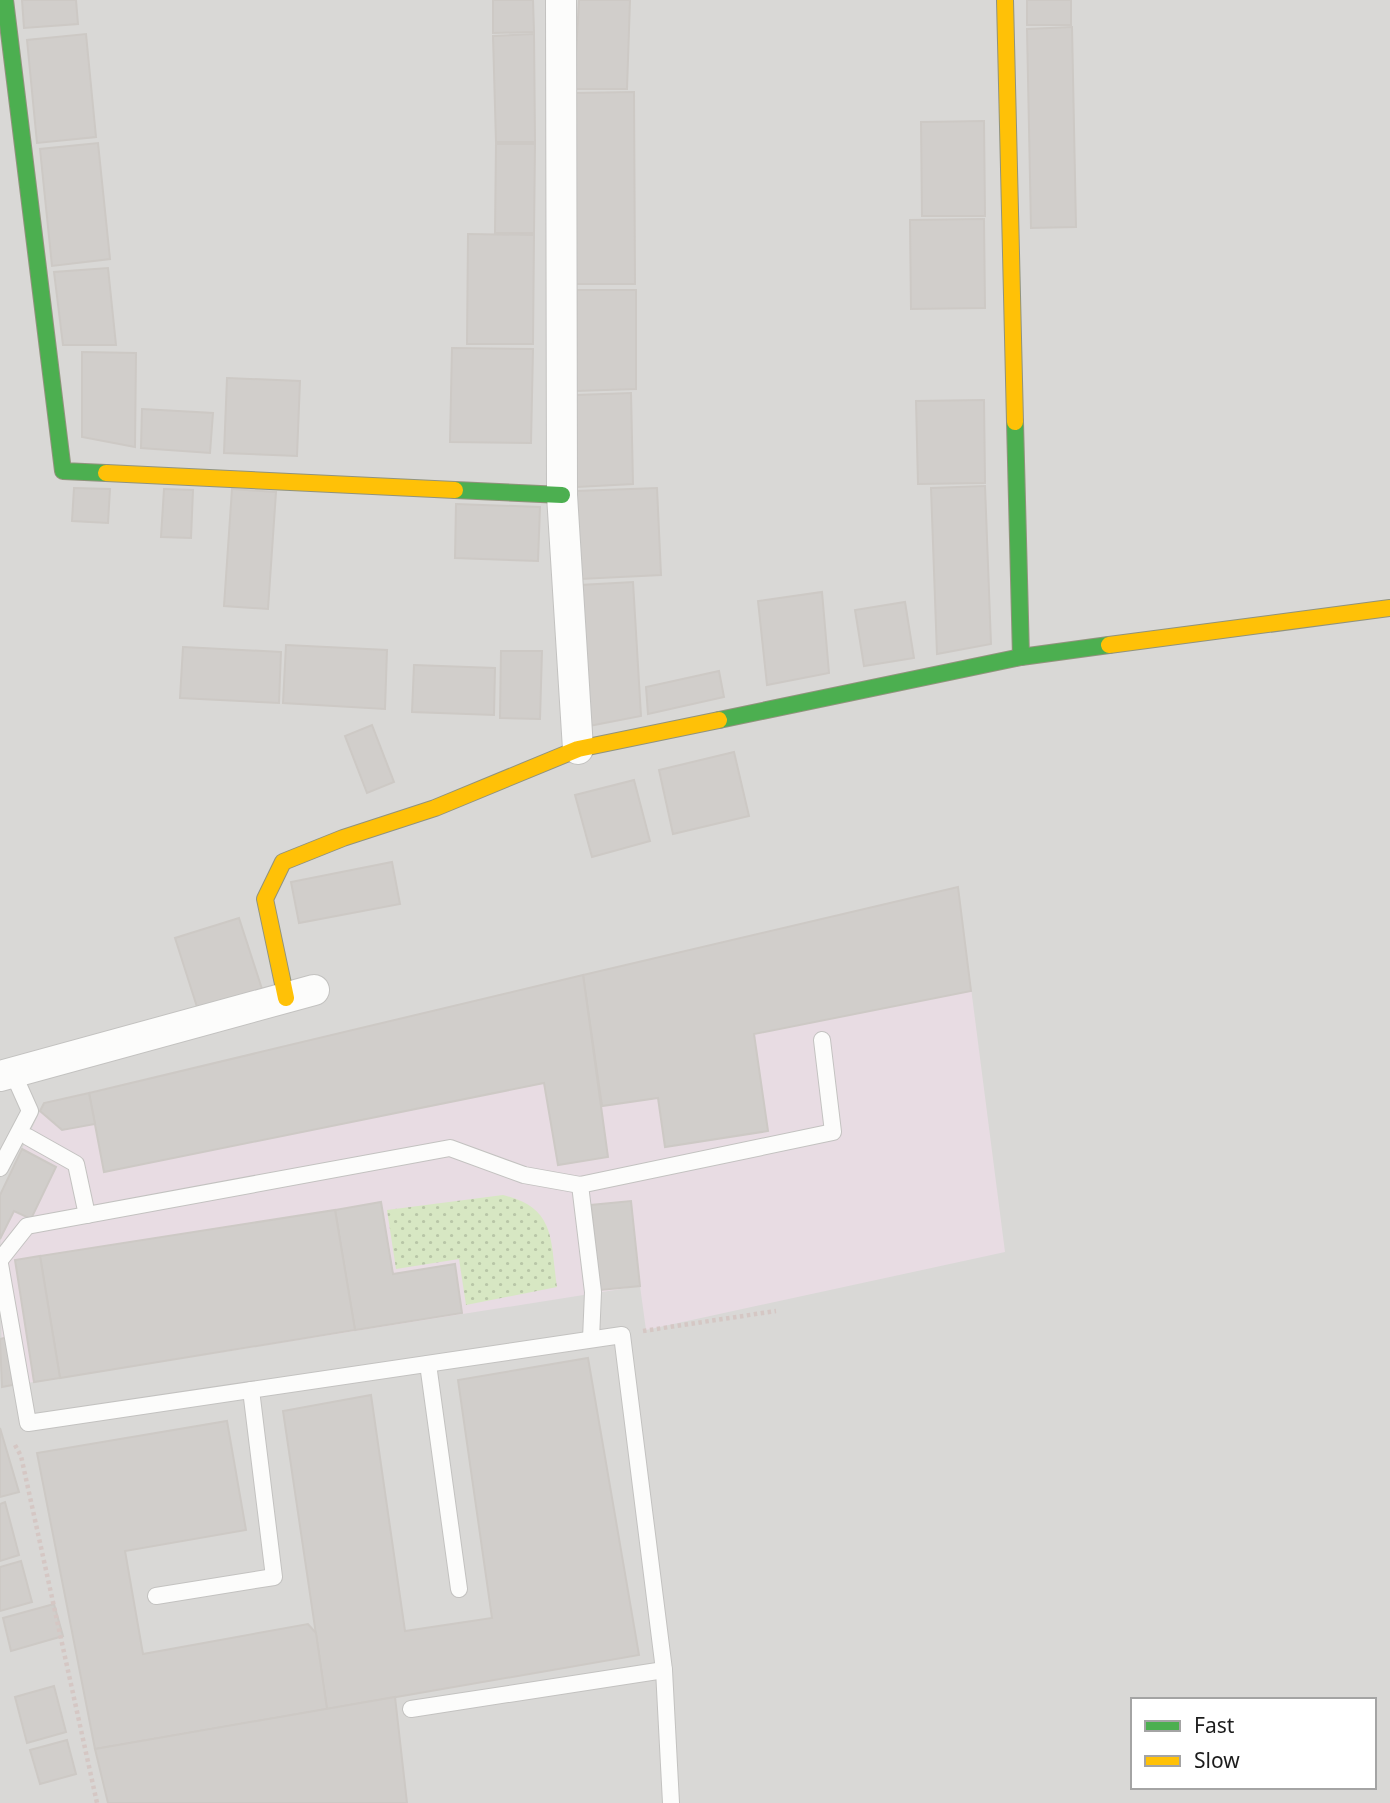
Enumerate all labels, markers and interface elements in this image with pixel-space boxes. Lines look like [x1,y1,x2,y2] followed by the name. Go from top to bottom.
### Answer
[1131,1698,1376,1789] legend
[1194,1711,1235,1739] text: Fast
[1194,1746,1240,1774] text: Slow

